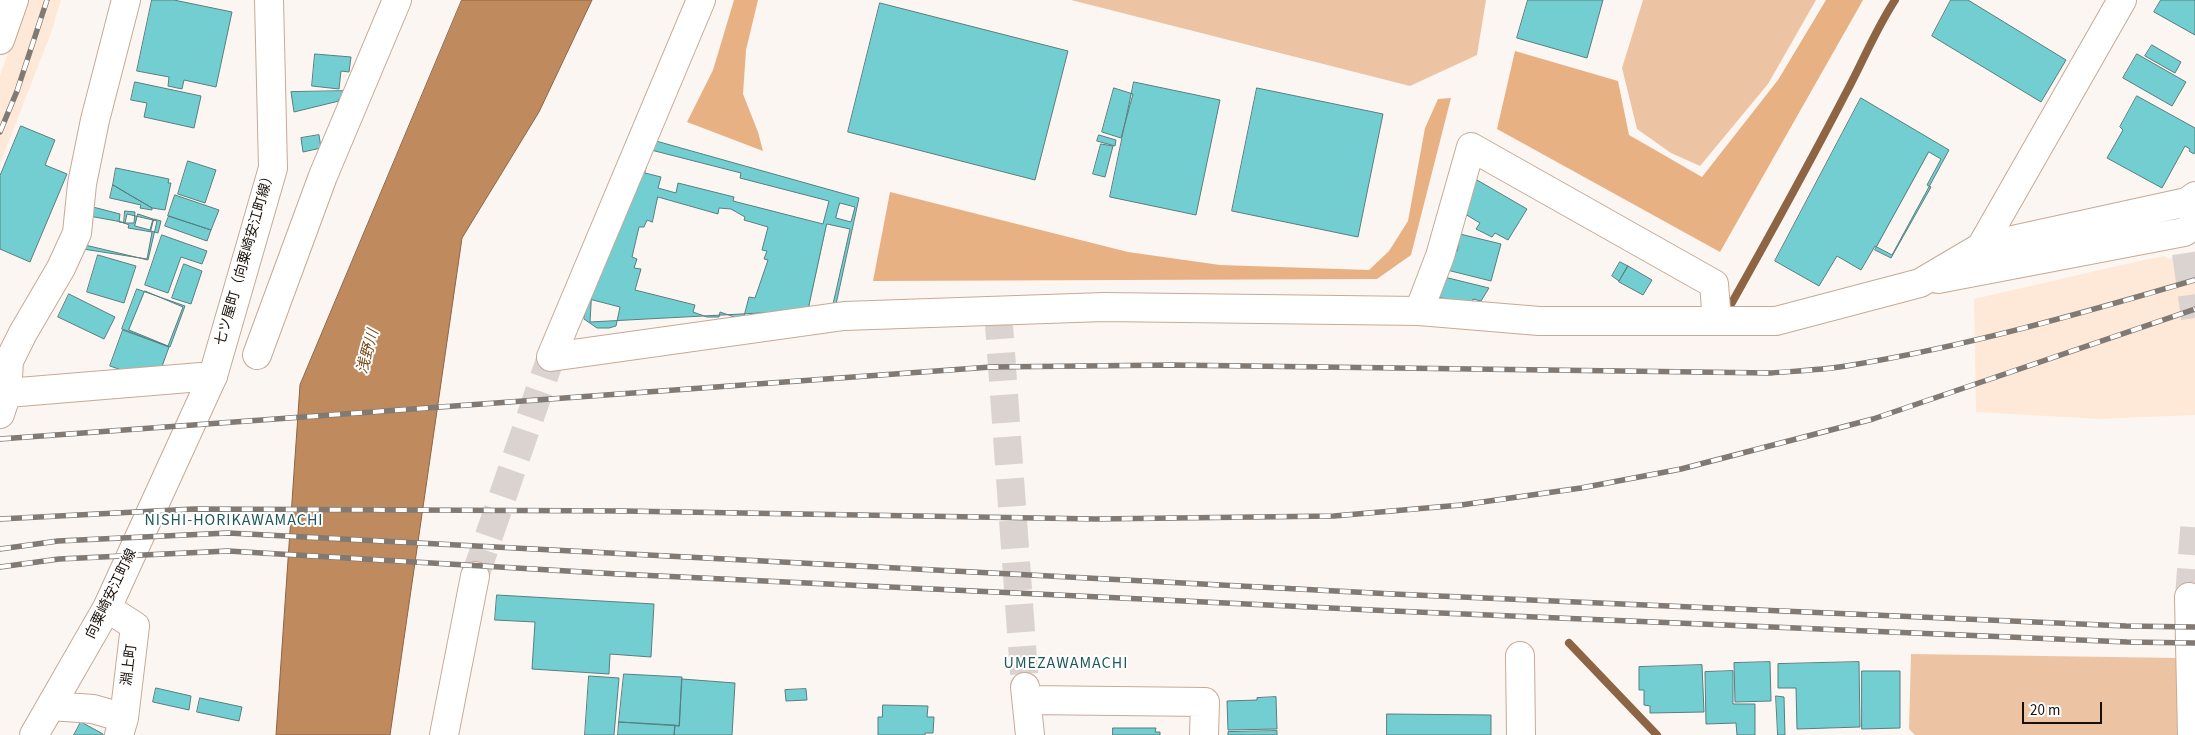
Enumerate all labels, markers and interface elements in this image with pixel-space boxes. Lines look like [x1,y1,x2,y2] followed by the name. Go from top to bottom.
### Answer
[213,168,279,348] street label: 七ツ屋町（向粟崎安江町線）
[354,328,384,376] water label: 浅野川
[142,511,326,531] district label: NISHI-HORIKAWAMACHI
[83,546,141,642] street label: 向粟崎安江町線
[119,643,141,687] street label: 淵上町
[1002,654,1130,674] district label: UMEZAWAMACHI
[2025,692,2105,724] scale bar
[2030,700,2060,721] text: 20 m

